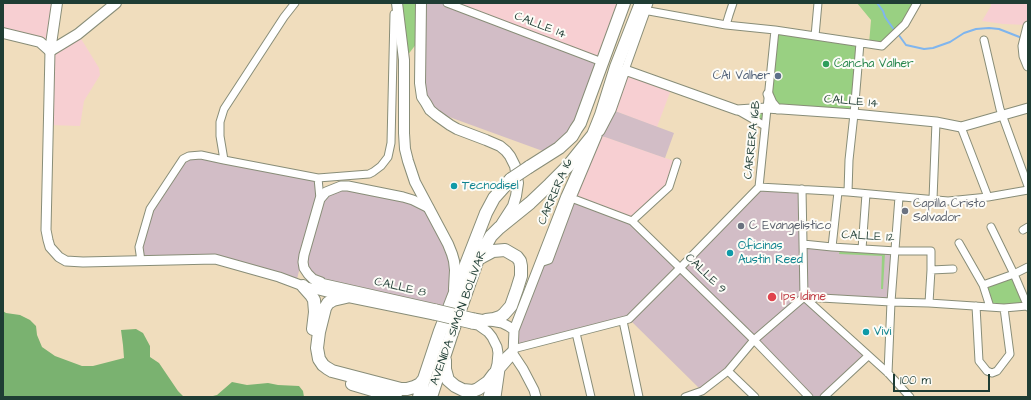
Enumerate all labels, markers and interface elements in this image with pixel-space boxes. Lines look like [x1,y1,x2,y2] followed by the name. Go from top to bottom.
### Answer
[512,10,568,42] street label: CALLE 14
[834,57,914,71] place label: Cancha Valher
[821,59,831,69] marker: Cancha Valher
[713,69,770,83] place label: CAI Valher
[773,71,783,81] marker: CAI Valher
[823,92,879,112] street label: CALLE 14
[742,100,764,180] street label: CARRERA 16B
[536,157,576,227] street label: CARRERA 16
[462,179,519,193] place label: Tecnodisel
[449,181,459,191] marker: Tecnodisel
[913,197,985,225] place label: Capilla Cristo Salvador
[900,206,910,216] marker: Capilla Cristo Salvador
[749,219,831,233] place label: C Evangelistico
[736,221,746,231] marker: C Evangelistico
[841,228,895,246] street label: CALLE 12
[738,239,803,267] place label: Oficinas Austin Reed
[725,248,735,258] marker: Oficinas Austin Reed
[428,249,490,387] street label: AVENIDA SIMÓN BOLÍVAR
[681,251,729,297] street label: CALLE 9
[373,275,427,301] street label: CALLE 8
[781,290,826,304] place label: Ips Idime
[766,291,778,303] marker: Ips Idime
[874,325,891,339] place label: Vivi
[861,327,871,337] marker: Vivi
[895,366,992,392] scale bar
[900,372,931,389] text: 100 m

